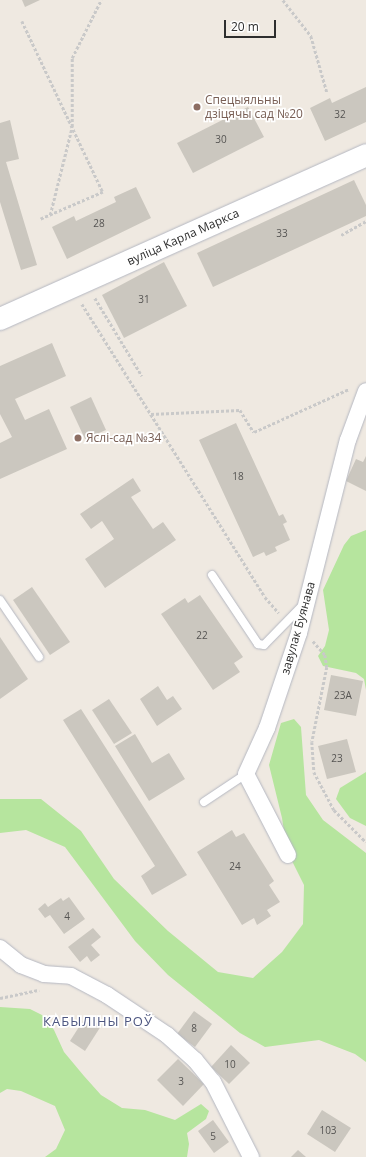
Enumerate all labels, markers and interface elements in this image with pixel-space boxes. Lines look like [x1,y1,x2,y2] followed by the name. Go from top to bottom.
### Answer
[226,12,278,38] scale bar
[231,18,259,35] text: 20 m
[205,93,303,121] place label: Спецыяльны дзіцячы сад №20
[192,102,202,112] marker: Спецыяльны дзіцячы сад №20
[334,109,346,121] house number: 32
[215,134,227,146] house number: 30
[125,206,241,268] street label: вуліца Карла Маркса
[93,218,105,230] house number: 28
[276,228,288,240] house number: 33
[138,294,150,306] house number: 31
[86,431,161,445] place label: Яслі-сад №34
[73,433,83,443] marker: Яслі-сад №34
[232,471,244,483] house number: 18
[278,580,318,676] street label: завулак Буянава
[196,630,208,642] house number: 22
[334,690,352,702] house number: 23А
[331,753,343,765] house number: 23
[229,861,241,873] house number: 24
[64,911,70,923] house number: 4
[43,1013,153,1029] district label: КАБЫЛІНЫ РОЎ
[191,1023,197,1035] house number: 8
[224,1059,236,1071] house number: 10
[178,1076,184,1088] house number: 3
[319,1125,337,1137] house number: 103
[210,1131,216,1143] house number: 5

